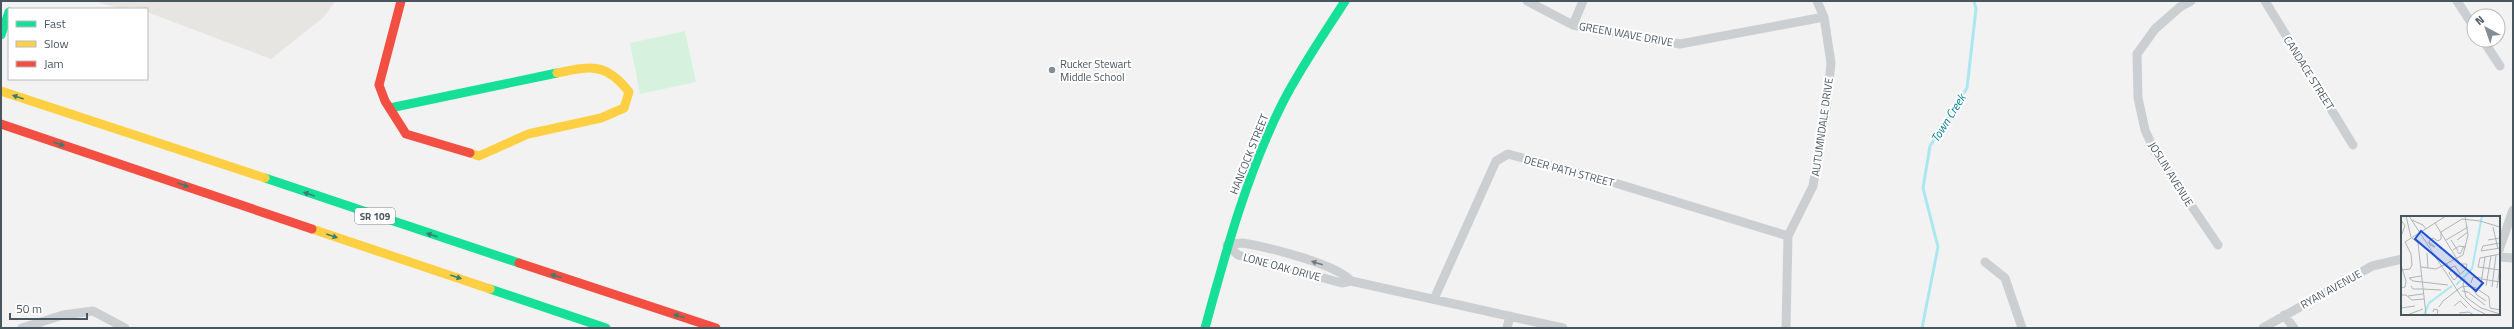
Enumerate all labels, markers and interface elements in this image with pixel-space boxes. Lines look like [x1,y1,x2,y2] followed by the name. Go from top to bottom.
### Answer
[8,8,148,80] legend
[2466,8,2506,48] north arrow
[2472,12,2488,29] text: N
[44,14,67,33] text: Fast
[1578,18,1674,50] street label: GREEN WAVE DRIVE
[2280,33,2338,113] street label: CANDACE STREET
[44,34,69,53] text: Slow
[44,54,64,73] text: Jam
[1060,56,1131,85] place label: Rucker Stewart Middle School
[1047,65,1057,75] marker: Rucker Stewart Middle School
[1807,77,1837,177] street label: AUTUMNDALE DRIVE
[1926,89,1971,146] water label: Town Creek
[12,93,24,99] one-way arrow
[1226,111,1273,197] street label: HANCOCK STREET
[2145,139,2197,209] street label: JOSLIN AVENUE
[54,141,66,147] one-way arrow
[1522,151,1616,191] street label: DEER PATH STREET
[177,183,189,189] one-way arrow
[302,191,314,197] one-way arrow
[355,208,395,224] road number: SR 109
[2401,216,2500,315] inset map
[426,232,438,238] one-way arrow
[327,233,339,239] one-way arrow
[1241,249,1323,285] street label: LONE OAK DRIVE
[1311,260,1323,266] one-way arrow
[2298,266,2364,312] street label: RYAN AVENUE
[549,273,561,279] one-way arrow
[450,274,462,280] one-way arrow
[10,295,87,321] scale bar
[16,299,42,318] text: 50 m
[673,313,685,319] one-way arrow

